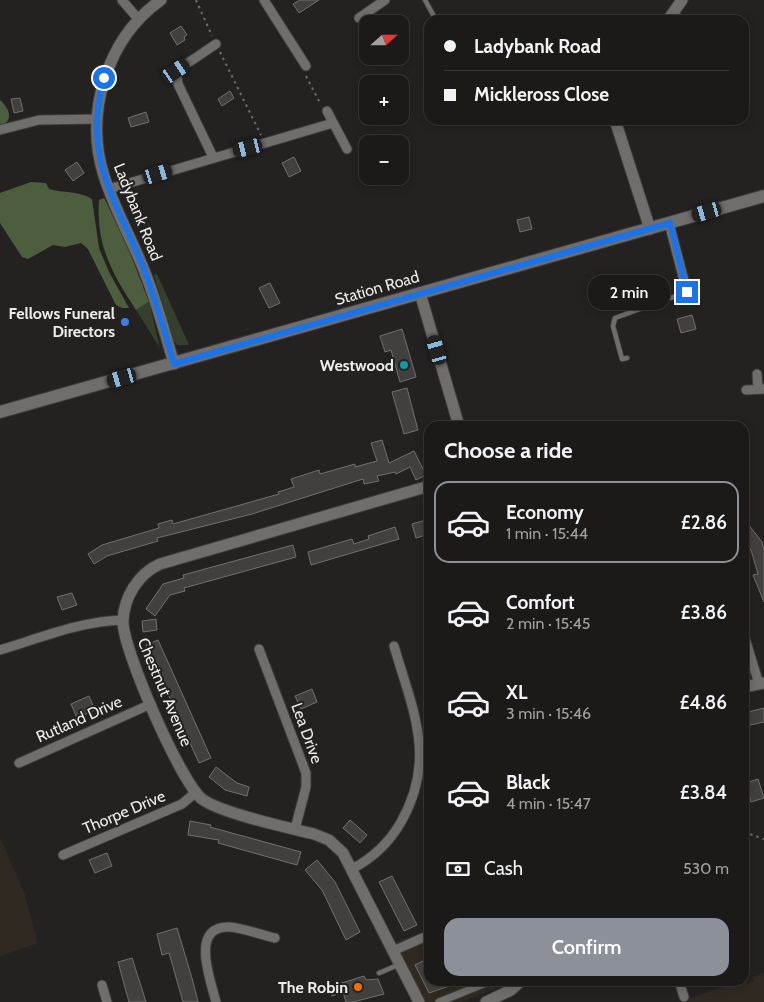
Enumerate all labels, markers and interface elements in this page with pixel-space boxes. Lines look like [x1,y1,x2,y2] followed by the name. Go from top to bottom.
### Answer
[359,15,409,65] north arrow
[359,15,409,185] map controls
[474,35,601,58] text: Ladybank Road
[159,56,192,86] car
[93,67,115,89] route start
[359,75,409,125] button: +
[474,83,609,106] text: Mickleross Close
[359,135,409,185] button: −
[231,137,264,159] car
[110,160,166,264] street label: Ladybank Road
[141,162,174,186] car
[690,201,723,223] car
[333,267,421,309] street label: Station Road
[587,274,670,310] callout: 2 min
[676,281,698,303] route end
[610,283,648,302] text: 2 min
[8,304,115,341] place label: Fellows Funeral Directors
[119,316,131,328] marker: Fellows Funeral Directors
[425,334,448,366] car
[320,356,394,375] place label: Westwood
[398,359,410,371] marker: Westwood
[105,367,138,389] car
[444,437,573,464] text: Choose a ride
[446,500,491,545] icon: car
[506,501,584,524] text: Economy
[681,511,727,534] text: £2.86
[506,524,588,543] text: 1 min · 15:44
[446,590,491,635] icon: car
[506,591,575,614] text: Comfort
[681,601,727,624] text: £3.86
[506,614,590,633] text: 2 min · 15:45
[134,635,196,749] street label: Chestnut Avenue
[446,680,491,725] icon: car
[506,681,527,704] text: XL
[679,691,727,714] text: £4.86
[33,692,125,746] street label: Rutland Drive
[287,700,327,766] street label: Lea Drive
[506,704,591,723] text: 3 min · 15:46
[446,770,491,815] icon: car
[506,771,550,794] text: Black
[680,781,727,804] text: £3.84
[80,786,168,838] street label: Thorpe Drive
[506,794,591,813] text: 4 min · 15:47
[444,855,472,883] icon: cash
[484,857,523,880] text: Cash
[683,859,729,878] text: 530 m
[444,918,729,976] button: Confirm
[278,978,348,997] place label: The Robin
[352,981,364,993] marker: The Robin

